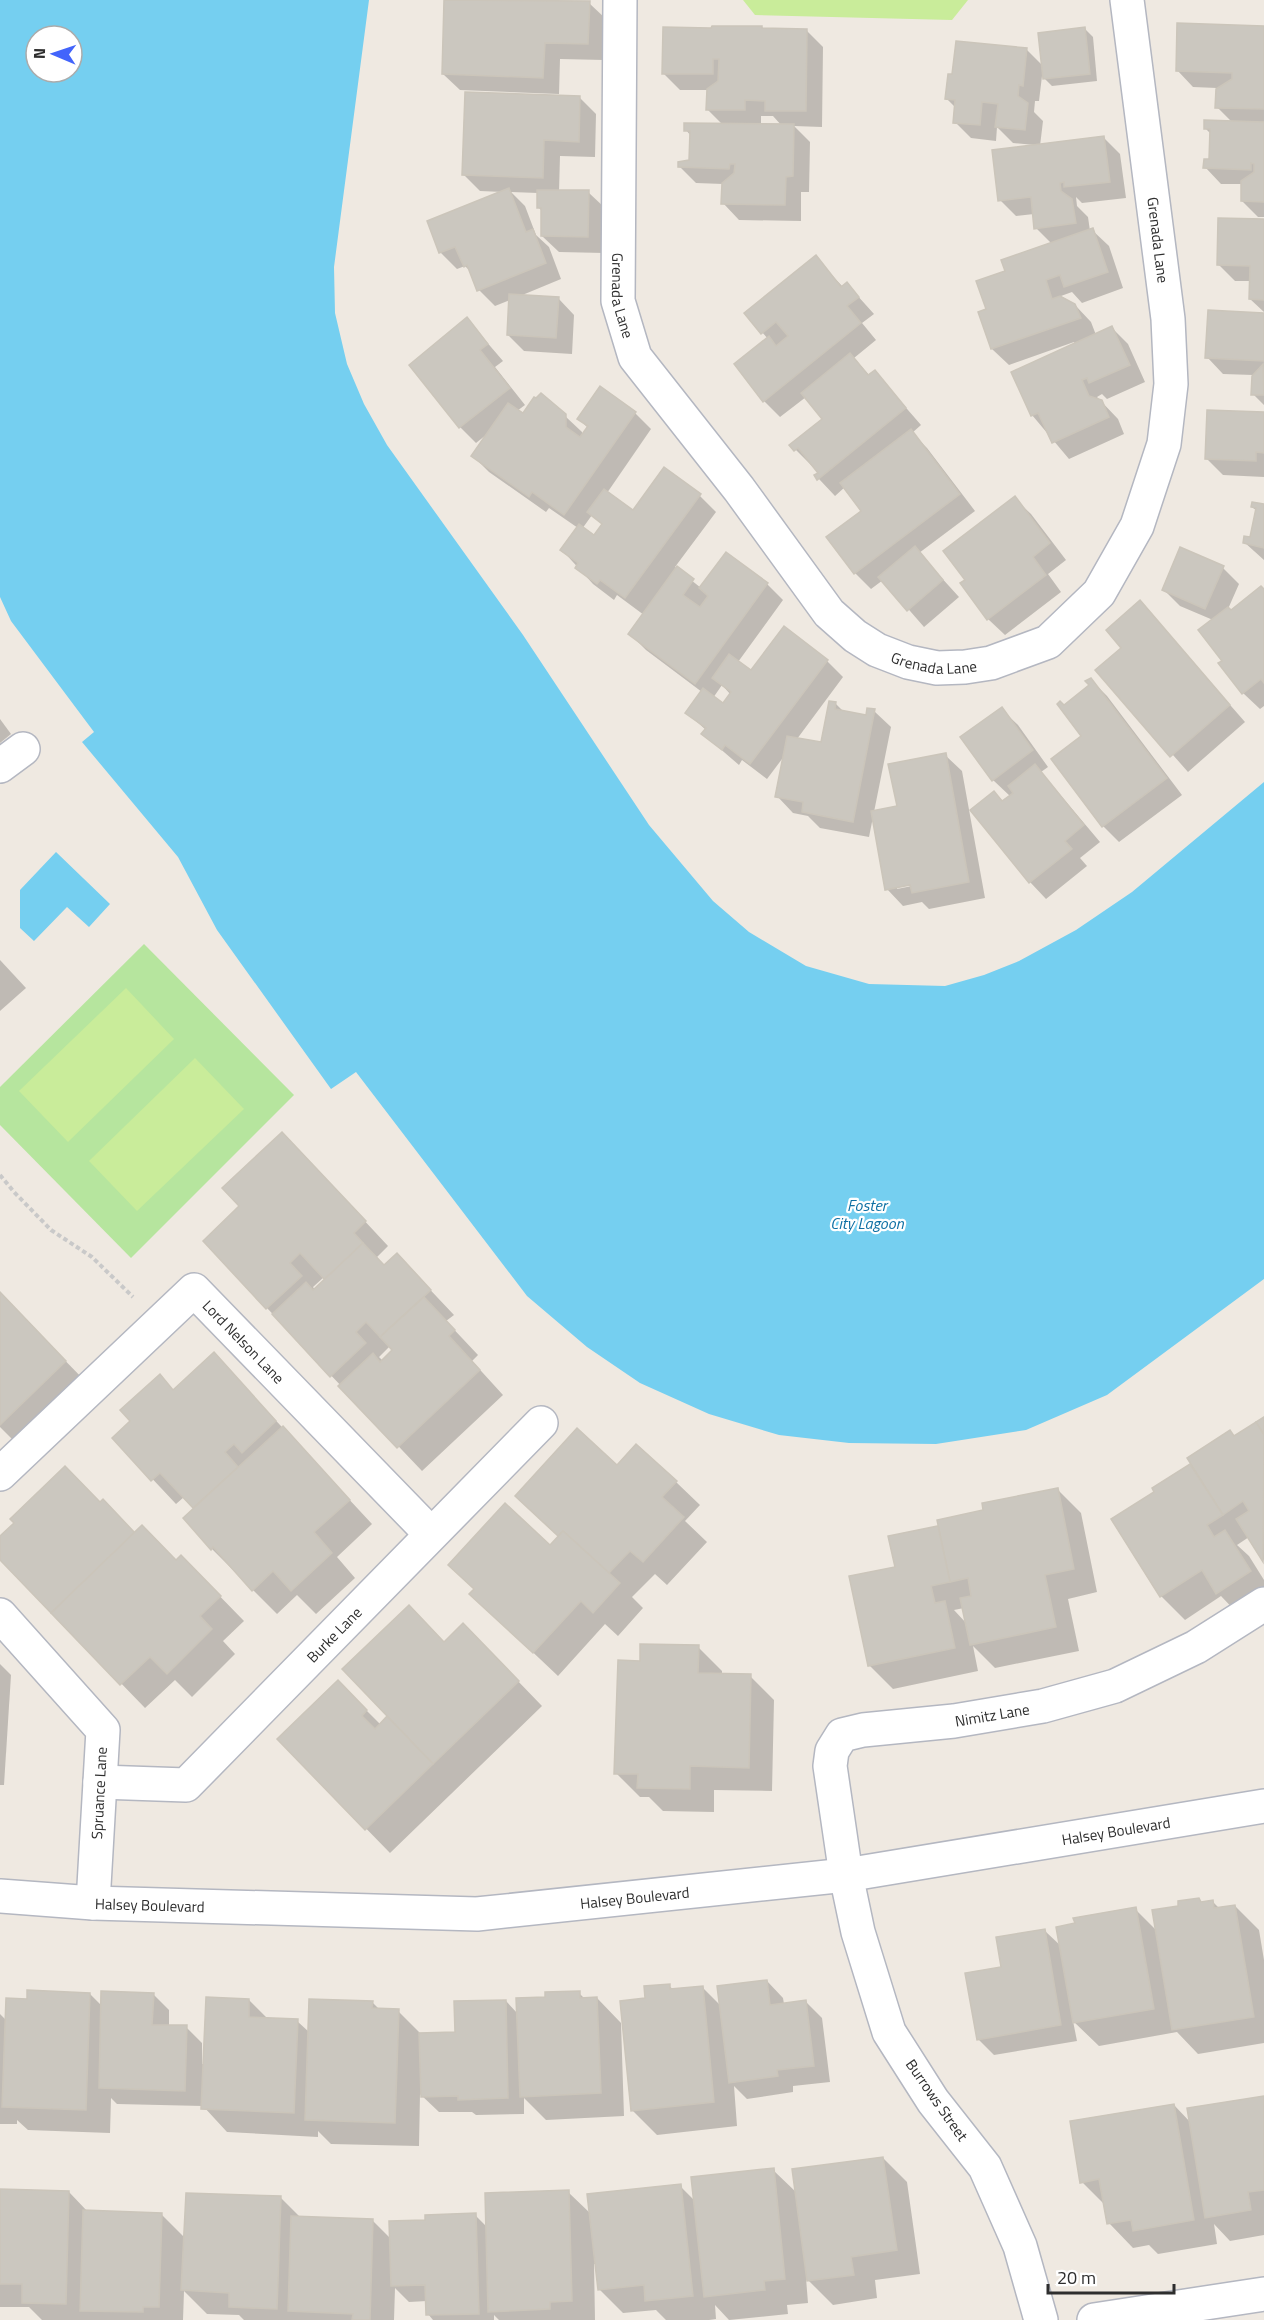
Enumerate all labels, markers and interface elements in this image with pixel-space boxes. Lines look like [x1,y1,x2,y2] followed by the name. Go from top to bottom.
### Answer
[24,24,84,84] north arrow
[27,48,51,59] text: N
[1141,196,1175,284] street label: Grenada Lane
[606,253,640,341] street label: Grenada Lane
[888,645,978,680] street label: Grenada Lane
[830,1193,905,1235] water label: Foster City Lagoon
[198,1294,290,1388] street label: Lord Nelson Lane
[301,1601,367,1668] street label: Burke Lane
[953,1697,1031,1732] street label: Nimitz Lane
[85,1746,113,1840] street label: Spruance Lane
[1060,1810,1172,1851] street label: Halsey Boulevard
[579,1880,690,1915] street label: Halsey Boulevard
[95,1892,205,1918] street label: Halsey Boulevard
[900,2054,974,2146] street label: Burrows Street
[1048,2257,1174,2295] scale bar
[1057,2264,1096,2291] text: 20 m

